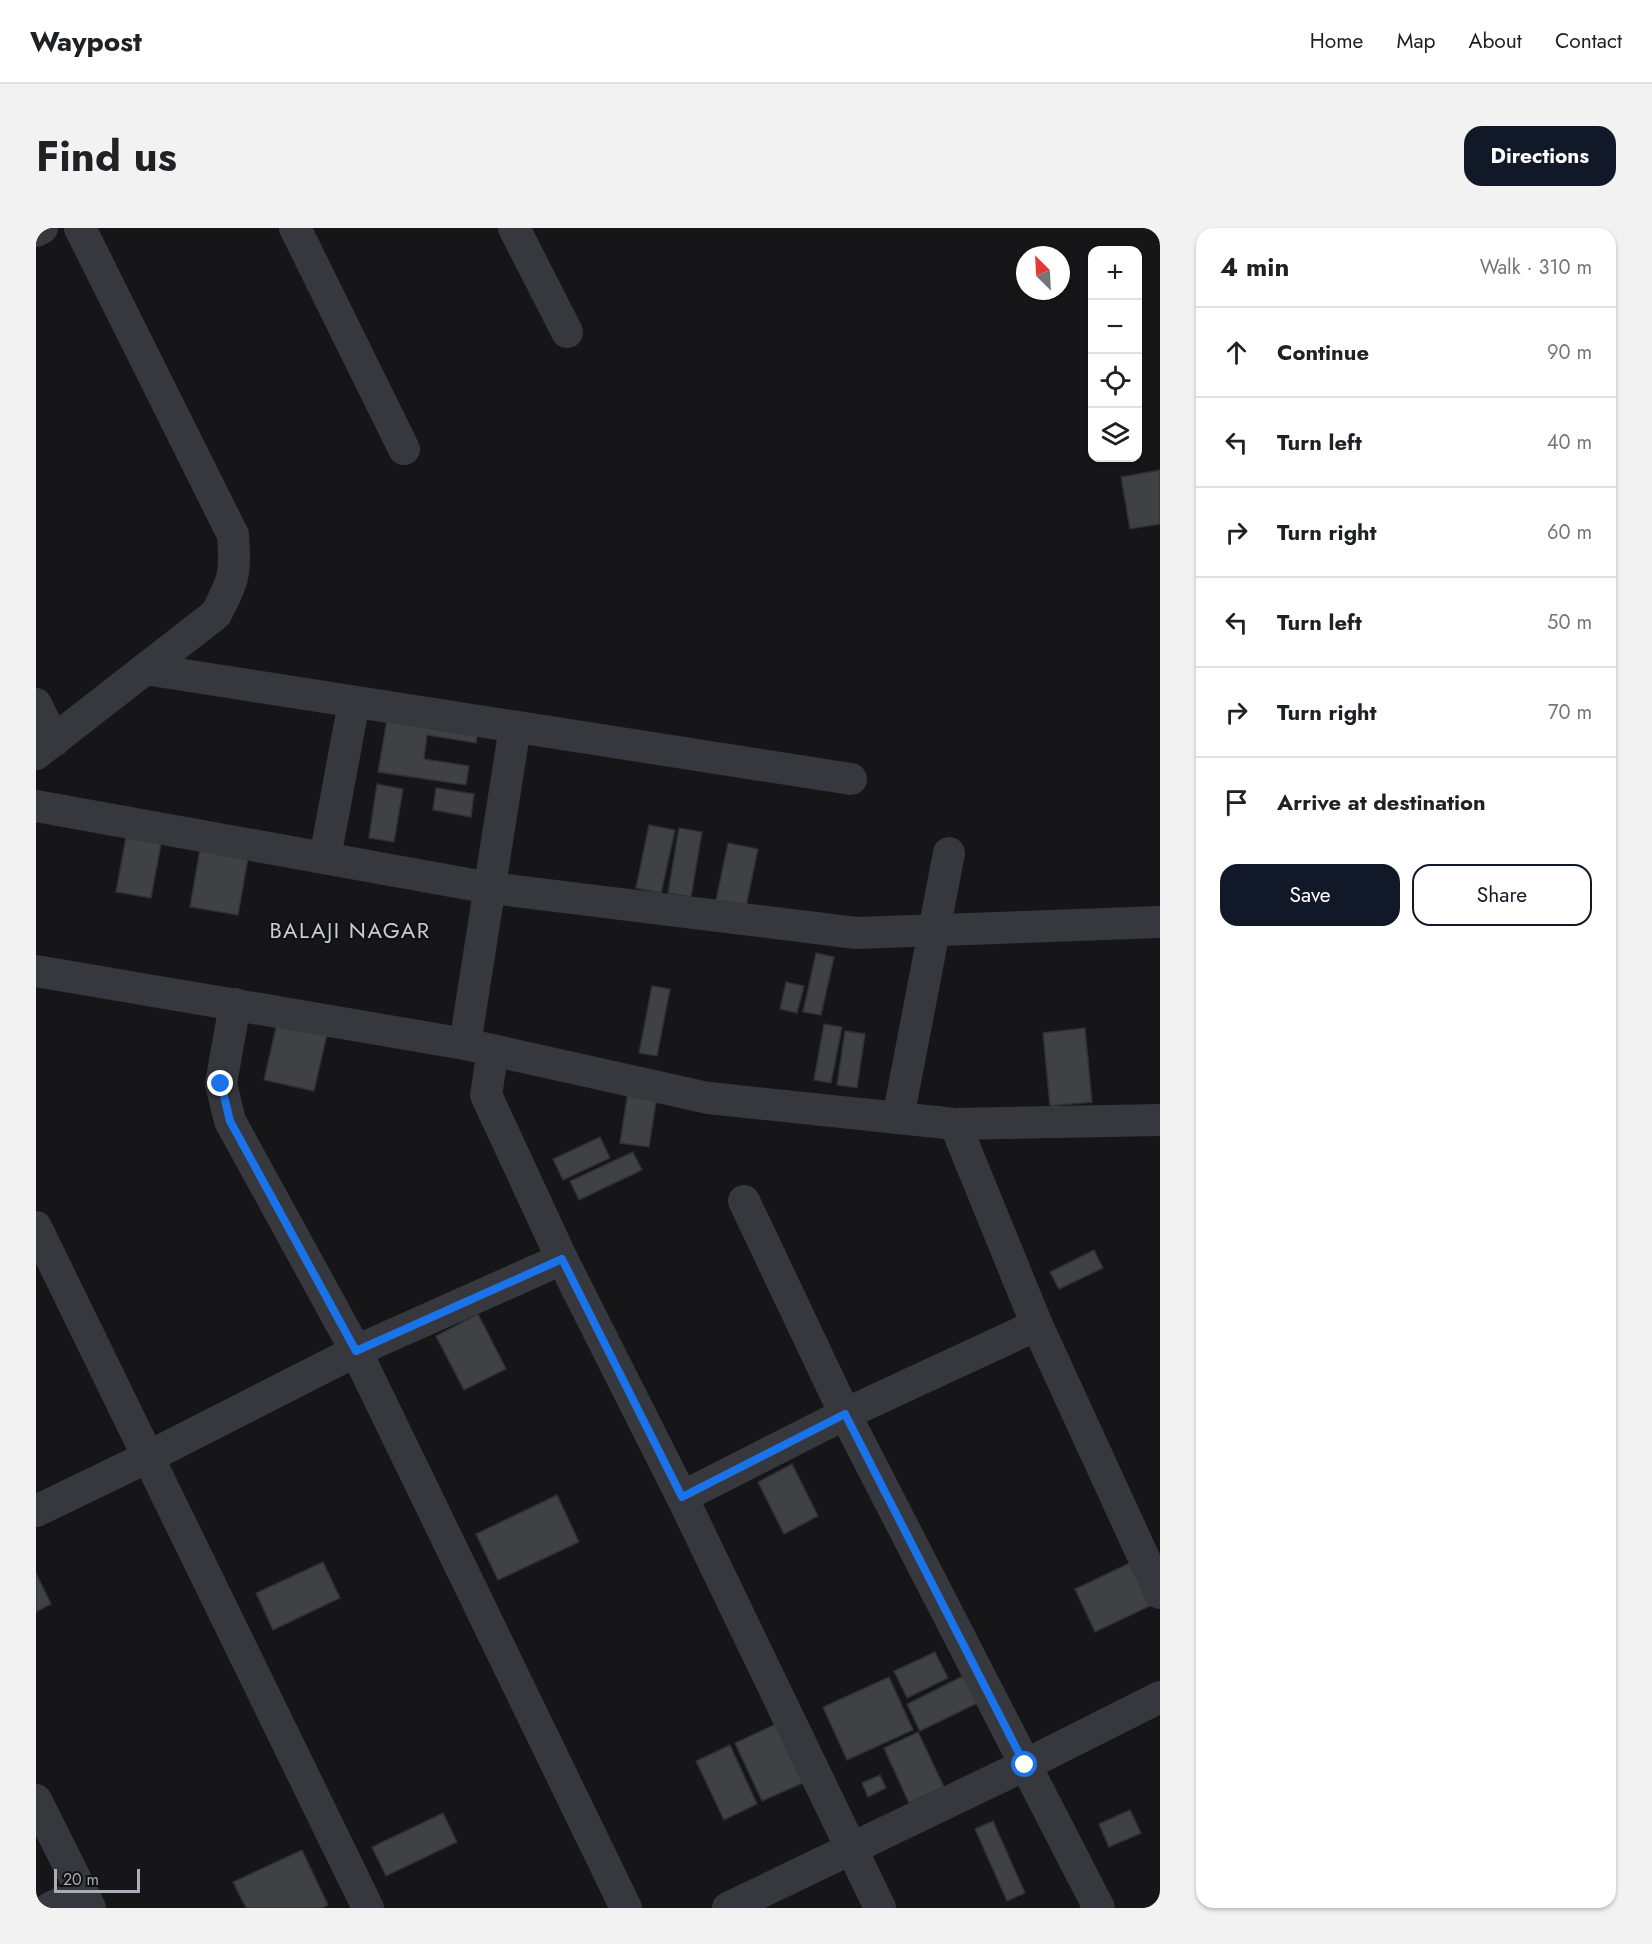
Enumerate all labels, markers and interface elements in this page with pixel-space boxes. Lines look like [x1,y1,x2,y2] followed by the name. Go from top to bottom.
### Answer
[30,21,142,62] text: Waypost
[1310,26,1363,56] text: Home
[1396,26,1436,56] text: Map
[1469,26,1522,56] text: About
[1555,26,1622,56] text: Contact
[36,126,177,187] text: Find us
[1464,126,1616,186] button: Directions
[1016,246,1070,300] north arrow
[1088,246,1142,462] map controls
[1088,246,1142,300] button: +
[1220,248,1289,286] text: 4 min
[1480,253,1592,282] text: Walk · 310 m
[1088,300,1142,354] button: −
[1220,336,1253,369] icon: ahead
[1277,336,1369,368] text: Continue
[1547,338,1592,367] text: 90 m
[1088,354,1142,408] button: locate
[1088,408,1142,462] button: layers
[1220,426,1253,459] icon: left
[1277,426,1362,458] text: Turn left
[1547,428,1592,457] text: 40 m
[1220,516,1253,549] icon: right
[1277,516,1377,548] text: Turn right
[1547,518,1592,547] text: 60 m
[1220,606,1253,639] icon: left
[1277,606,1362,638] text: Turn left
[1547,608,1592,637] text: 50 m
[1220,696,1253,729] icon: right
[1277,696,1377,728] text: Turn right
[1548,698,1592,727] text: 70 m
[1220,786,1253,819] icon: arrive
[1277,786,1486,818] text: Arrive at destination
[1220,864,1400,926] button: Save
[1412,864,1592,926] button: Share
[270,914,430,946] district label: BALAJI NAGAR
[207,1070,233,1096] route end
[1011,1751,1037,1777] route start
[54,1866,140,1894] scale bar
[63,1868,99,1891] text: 20 m

